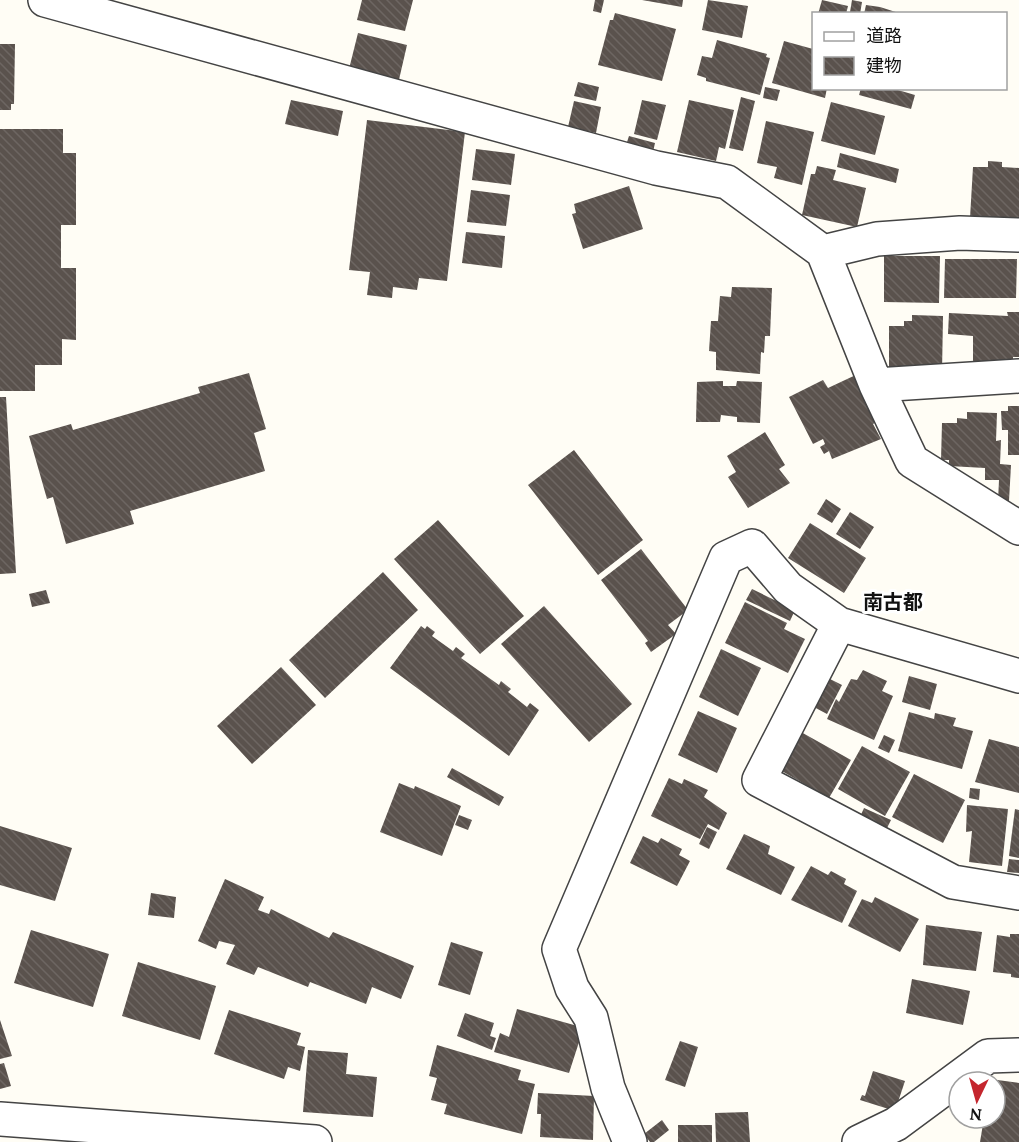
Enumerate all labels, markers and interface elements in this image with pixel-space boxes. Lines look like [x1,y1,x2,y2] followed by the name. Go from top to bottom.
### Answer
[812,12,1007,90] legend
[866,24,902,47] text: 道路
[866,54,902,77] text: 建物
[863,589,923,614] district label: 南古都
[947,1070,1007,1130] north arrow
[969,1104,983,1125] text: N

